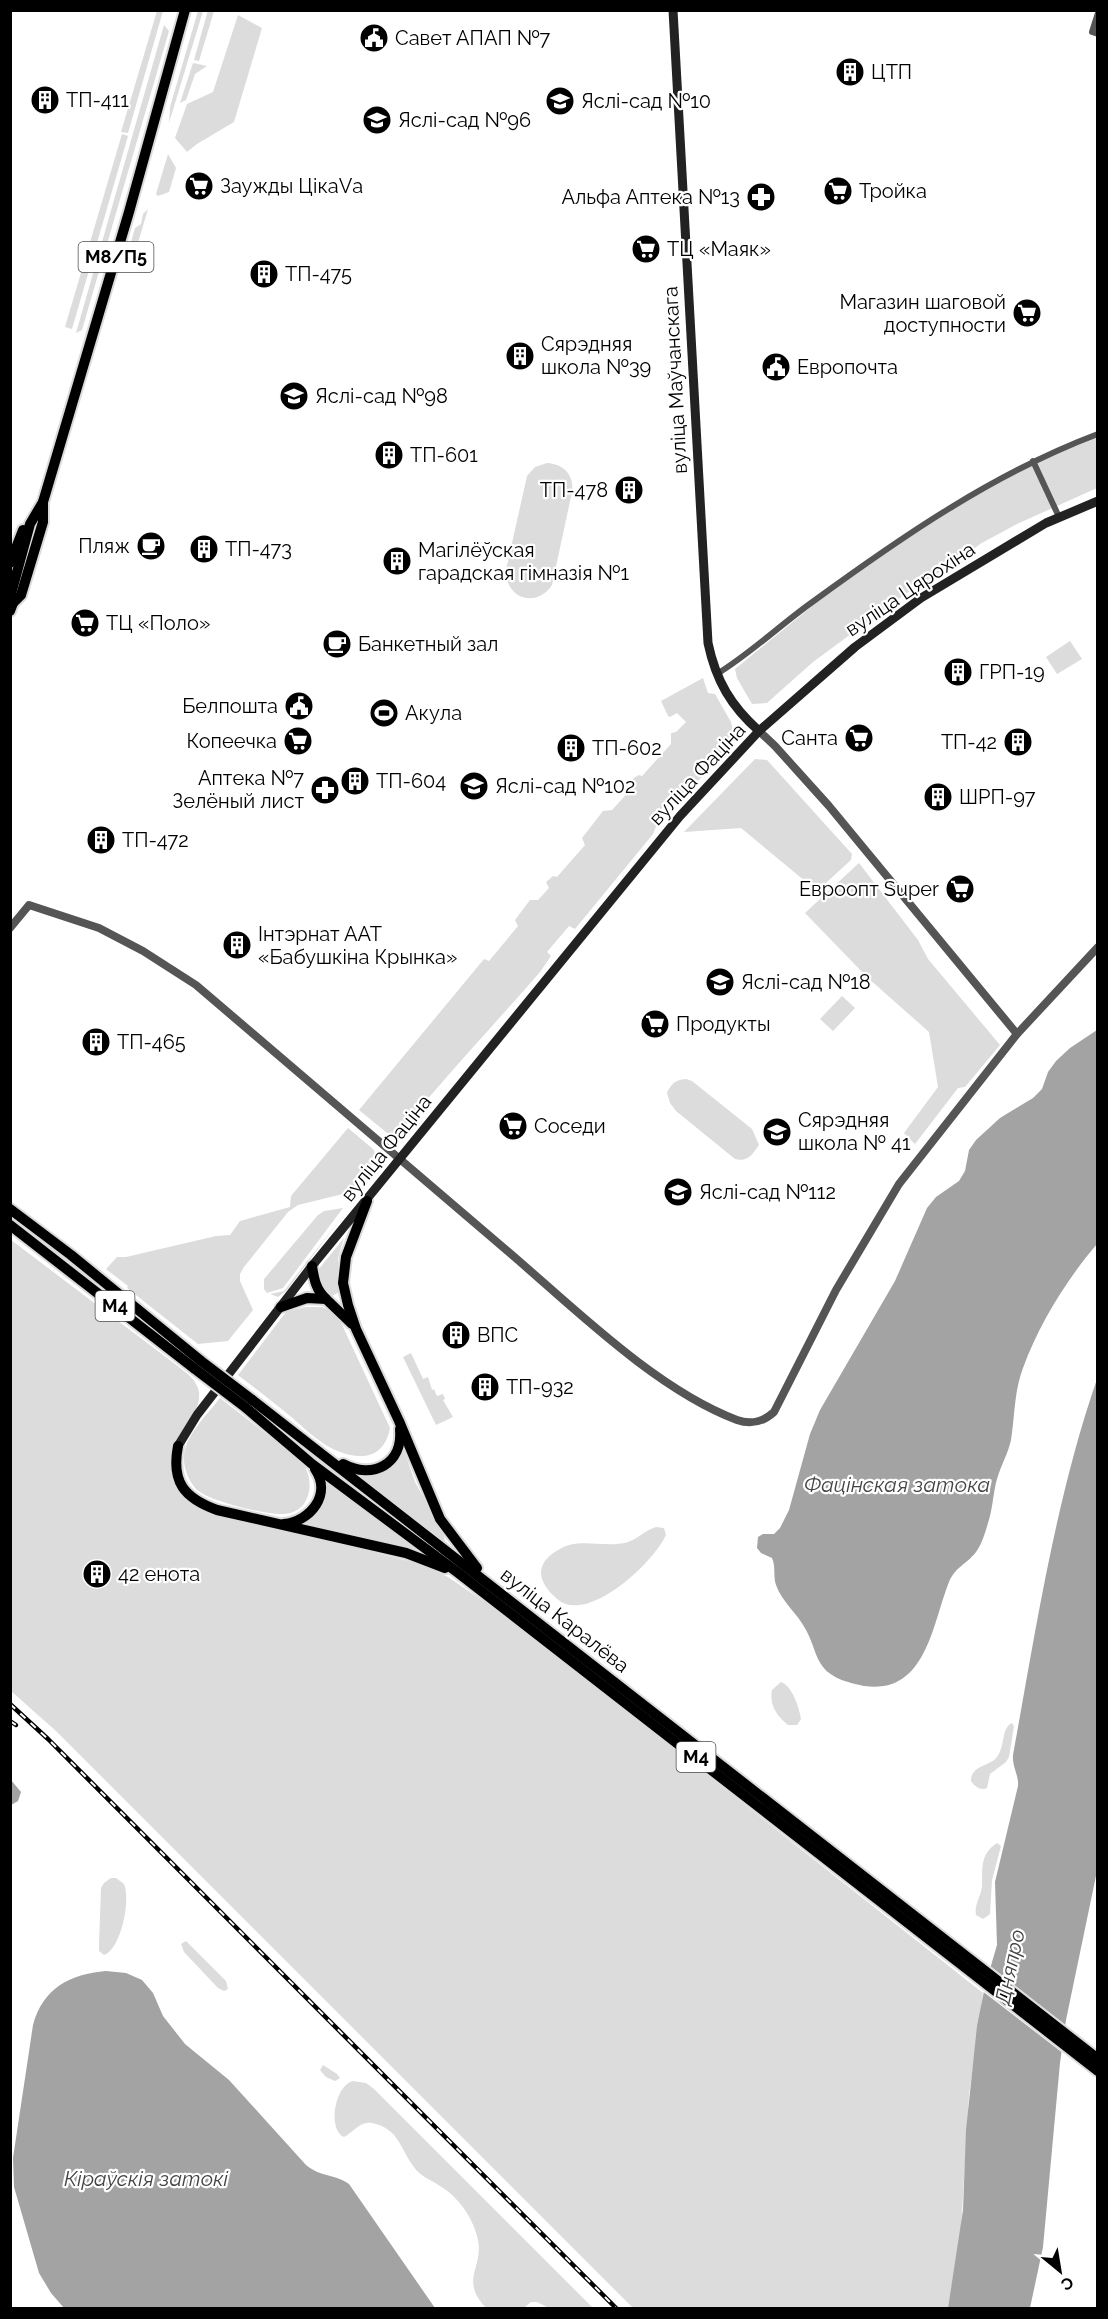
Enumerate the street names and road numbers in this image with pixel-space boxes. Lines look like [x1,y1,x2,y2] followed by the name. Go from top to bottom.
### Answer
[78,242,154,272] road number: М8/П5
[658,286,692,474] street label: вуліца Маўчанскага
[841,537,979,641] street label: вуліца Цярохіна
[644,718,750,830] street label: вуліца Фаціна
[336,1090,436,1206] street label: вуліца Фаціна
[96,1291,134,1321] road number: М4
[496,1562,634,1678] street label: вуліца Каралёва
[676,1742,716,1772] road number: М4

